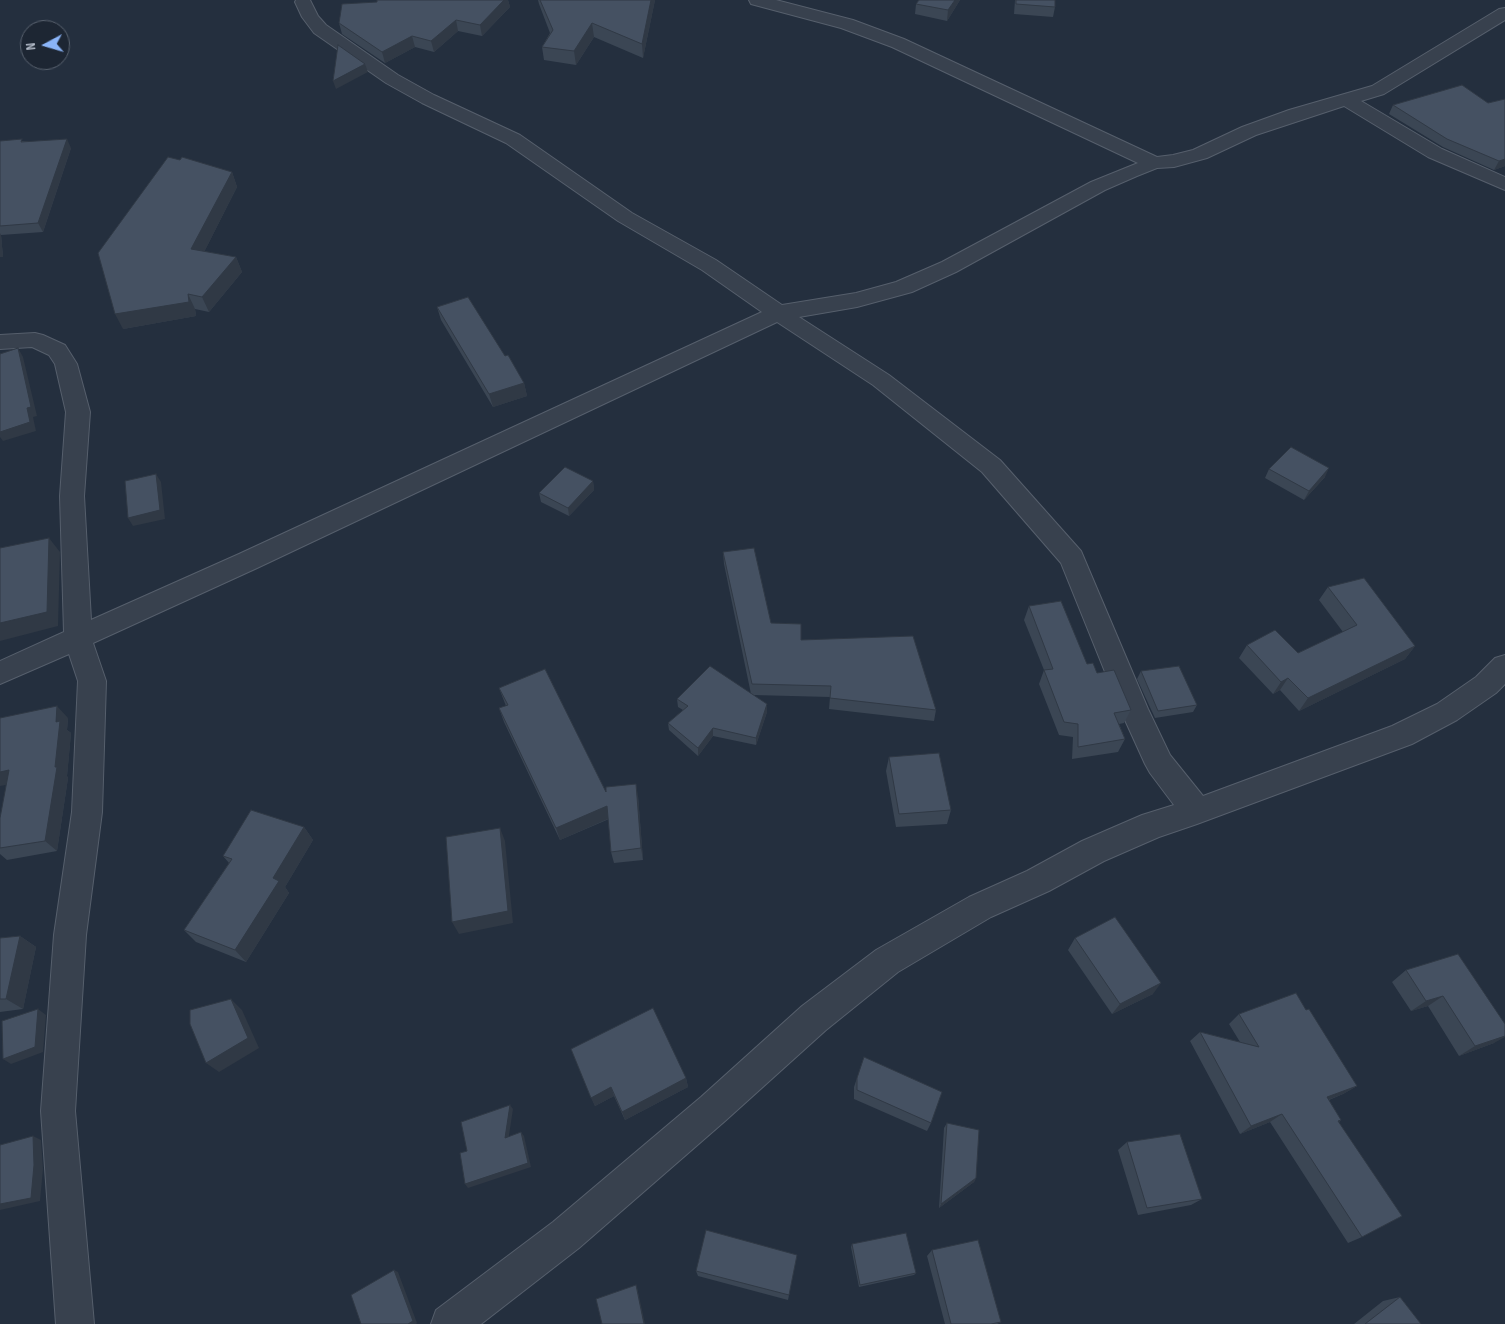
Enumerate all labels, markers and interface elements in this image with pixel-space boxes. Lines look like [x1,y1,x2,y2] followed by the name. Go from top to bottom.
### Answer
[20,20,70,70] north arrow
[22,42,39,51] text: N

